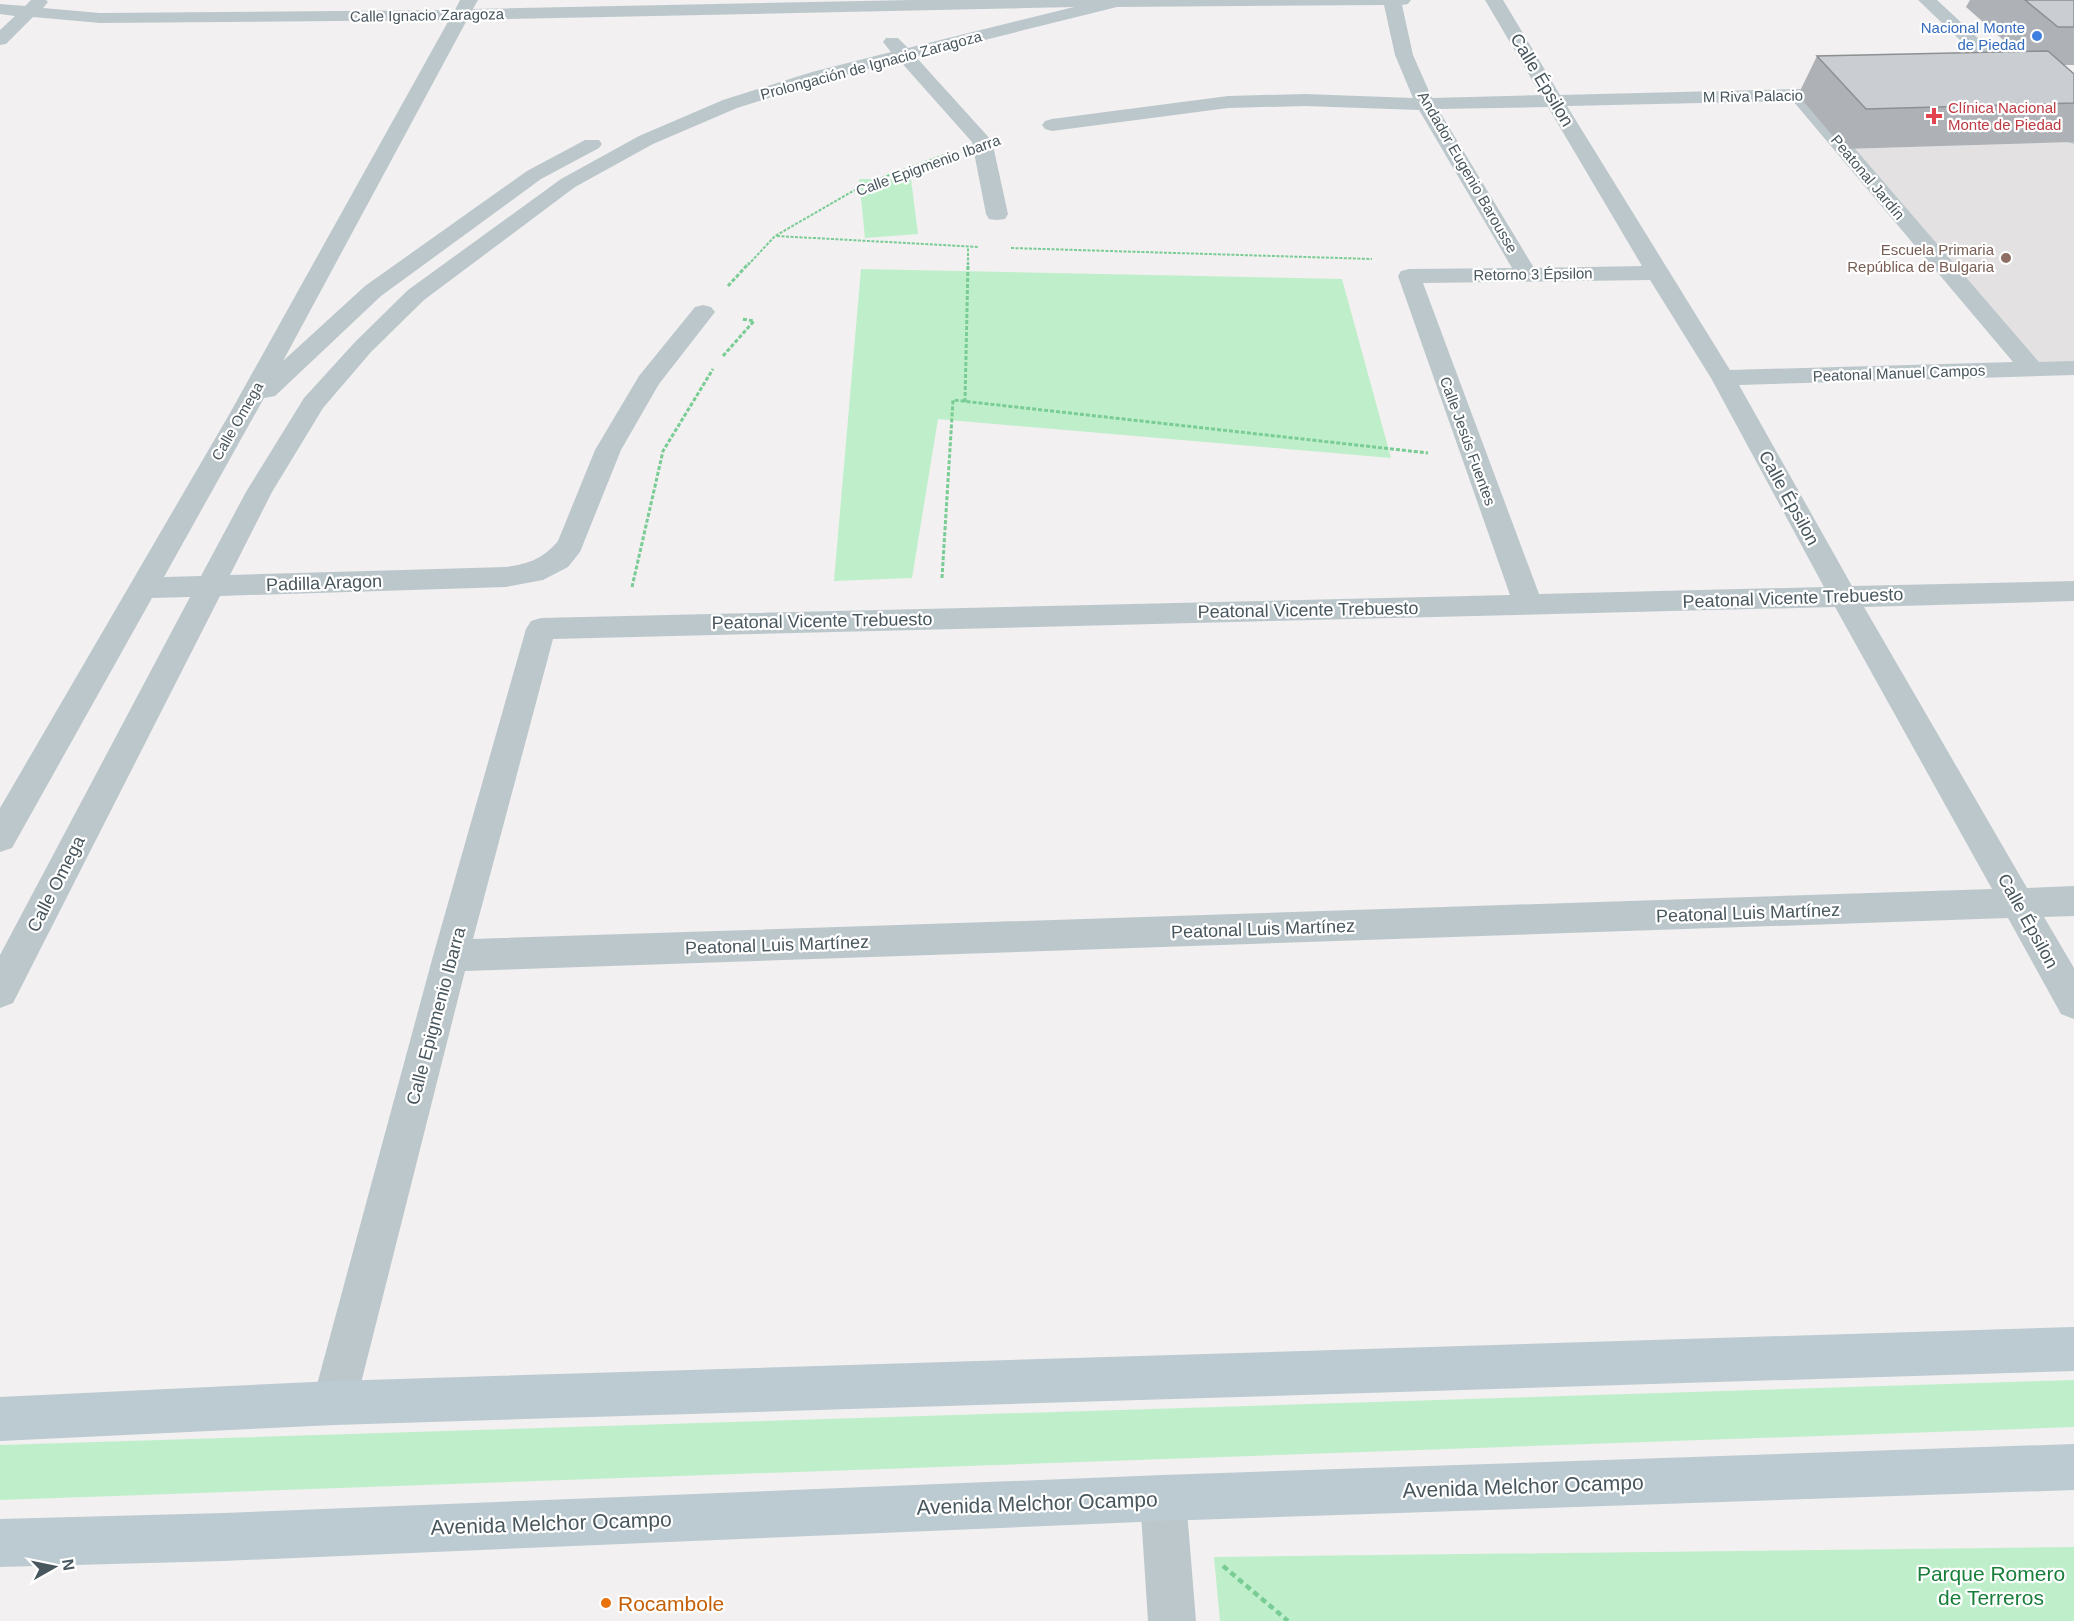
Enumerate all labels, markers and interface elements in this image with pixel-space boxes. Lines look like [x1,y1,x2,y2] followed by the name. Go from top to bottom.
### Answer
[350,5,505,25] street label: Calle Ignacio Zaragoza
[1921,19,2025,53] place label: Nacional Monte de Piedad
[758,27,984,103] street label: Prolongación de Ignacio Zaragoza
[2030,29,2044,43] marker: Nacional Monte de Piedad
[1506,30,1578,130] street label: Calle Épsilon
[1703,87,1803,105] street label: M Riva Palacio
[1415,88,1521,256] street label: Andador Eugenio Barousse
[1948,99,2061,133] place label: Clínica Nacional Monte de Piedad
[1925,107,1943,125] marker: Clínica Nacional Monte de Piedad
[853,131,1003,199] street label: Calle Epigmenio Ibarra
[1828,131,1908,223] street label: Peatonal Jardín
[1847,241,1995,275] place label: Escuela Primaria República de Bulgaria
[1999,251,2013,265] marker: Escuela Primaria República de Bulgaria
[1473,264,1593,284] street label: Retorno 3 Épsilon
[1812,361,1986,385] street label: Peatonal Manuel Campos
[1437,374,1499,508] street label: Calle Jesús Fuentes
[208,378,267,463] street label: Calle Omega
[1755,447,1823,549] street label: Calle Épsilon
[266,571,382,595] street label: Padilla Aragon
[1682,584,1904,612] street label: Peatonal Vicente Trebuesto
[1197,598,1419,622] street label: Peatonal Vicente Trebuesto
[711,609,933,633] street label: Peatonal Vicente Trebuesto
[23,832,89,935] street label: Calle Omega
[1994,870,2062,972] street label: Calle Épsilon
[1656,900,1840,926] street label: Peatonal Luis Martínez
[1171,916,1355,942] street label: Peatonal Luis Martínez
[403,924,470,1107] street label: Calle Epigmenio Ibarra
[685,932,869,958] street label: Peatonal Luis Martínez
[1402,1470,1644,1502] street label: Avenida Melchor Ocampo
[916,1487,1158,1519] street label: Avenida Melchor Ocampo
[430,1507,672,1539] street label: Avenida Melchor Ocampo
[24,1537,84,1597] north arrow
[59,1558,78,1572] text: N
[1917,1562,2065,1609] park label: Parque Romero de Terreros
[618,1592,724,1615] place label: Rocambole
[599,1596,613,1610] marker: Rocambole

